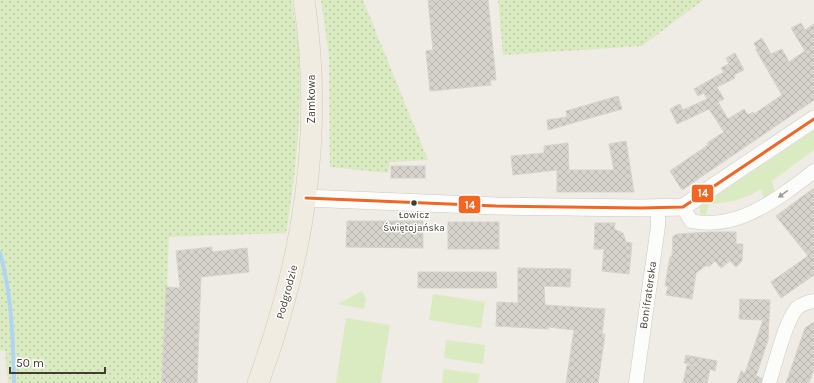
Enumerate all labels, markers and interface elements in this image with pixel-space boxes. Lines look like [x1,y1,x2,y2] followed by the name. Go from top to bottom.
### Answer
[305,74,318,124] street label: Zamkowa
[691,184,714,203] line badge: 14
[698,187,709,200] text: 14
[777,190,788,199] one-way arrow
[458,195,481,214] line badge: 14
[409,198,419,208] marker: Łowicz Świętojańska
[465,199,476,212] text: 14
[383,209,445,234] place label: Łowicz Świętojańska
[637,260,659,330] street label: Bonifraterska
[274,263,301,320] street label: Podgrodzie
[10,349,105,375] scale bar
[16,356,44,370] text: 50 m

